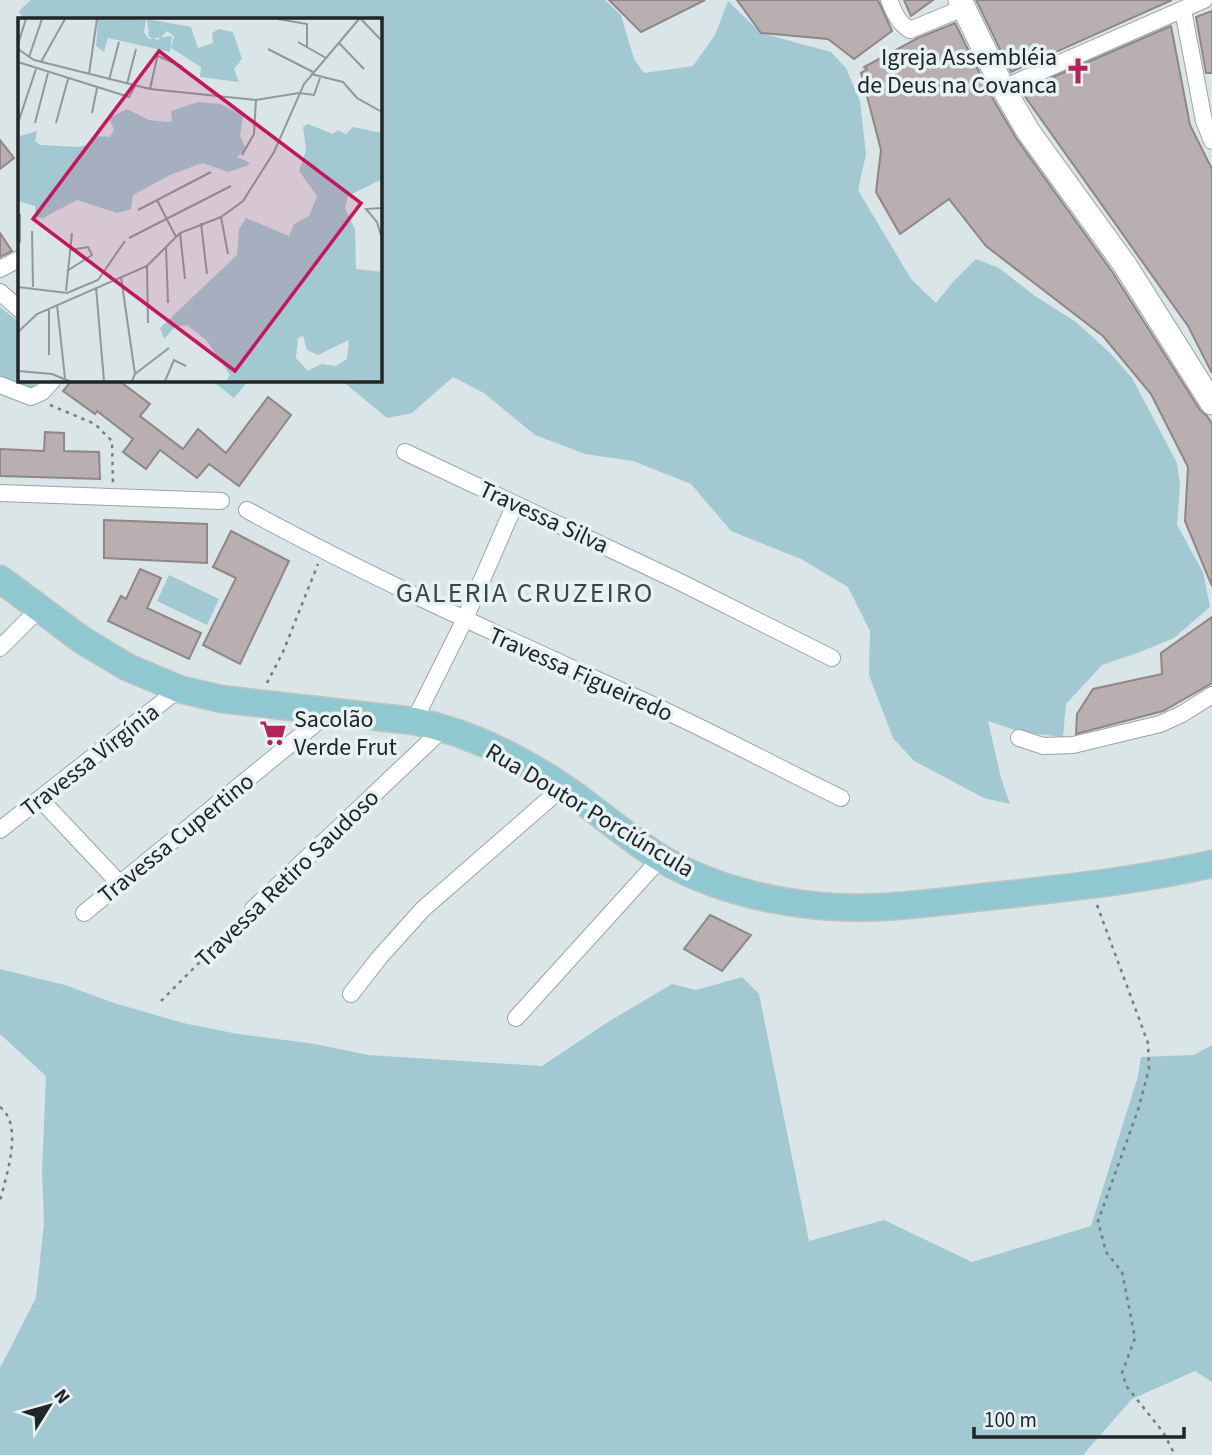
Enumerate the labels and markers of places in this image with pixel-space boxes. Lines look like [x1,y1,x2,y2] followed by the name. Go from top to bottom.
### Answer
[857,40,1057,103] place label: Igreja Assembléia de Deus na Covanca
[1063,56,1093,86] church icon: Igreja Assembléia de Deus na Covanca
[294,702,397,765] place label: Sacolão Verde Frut
[258,718,288,748] supermarket icon: Sacolão Verde Frut

